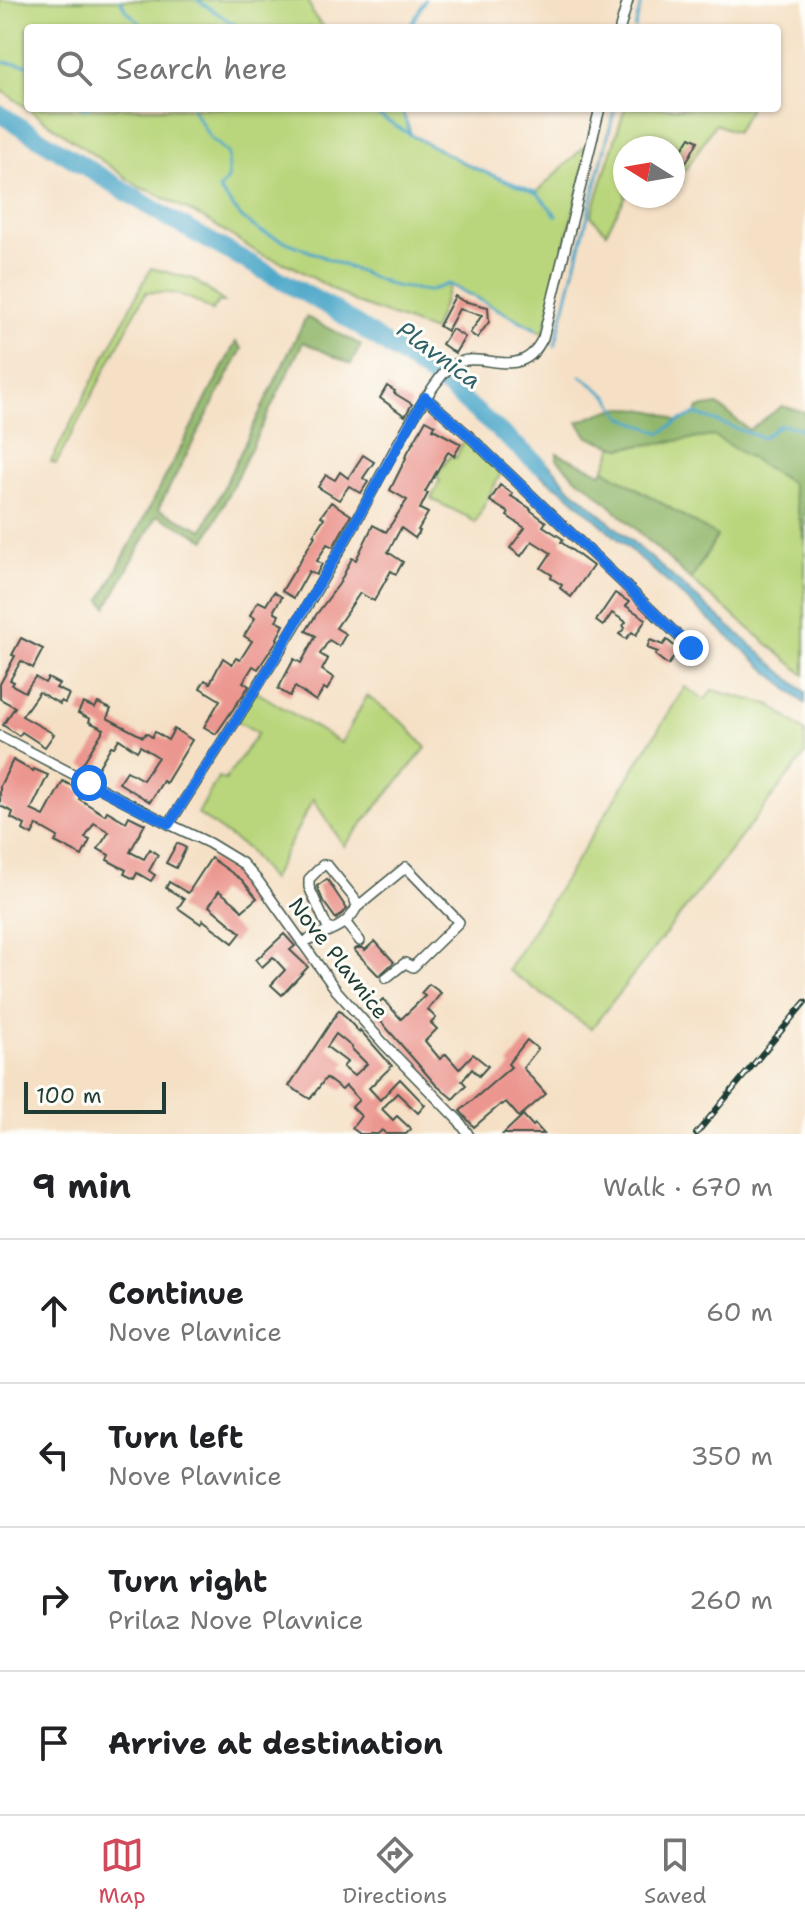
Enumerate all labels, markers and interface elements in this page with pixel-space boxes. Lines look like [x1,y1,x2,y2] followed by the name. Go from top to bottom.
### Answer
[24,24,781,112] search box
[52,46,96,90] icon: search
[116,48,287,89] text: Search here
[613,136,685,208] north arrow
[390,314,488,396] water label: Plavnica
[673,630,709,666] route end
[71,765,107,801] route start
[282,891,395,1025] street label: Nove Plavnice
[24,1078,166,1114] scale bar
[36,1081,102,1110] text: 100 m
[32,1163,131,1209] text: 9 min
[603,1169,773,1204] text: Walk · 670 m
[108,1273,244,1314] text: Continue
[32,1289,76,1333] icon: ahead
[706,1294,773,1329] text: 60 m
[108,1314,282,1349] text: Nove Plavnice
[108,1417,243,1458] text: Turn left
[32,1433,76,1477] icon: left
[690,1438,773,1473] text: 350 m
[108,1458,282,1493] text: Nove Plavnice
[108,1561,267,1602] text: Turn right
[32,1577,76,1621] icon: right
[689,1582,773,1617] text: 260 m
[108,1602,364,1637] text: Prilaz Nove Plavnice
[32,1721,76,1765] icon: arrive
[108,1723,443,1764] text: Arrive at destination
[98,1833,146,1910] tab: Map
[342,1833,447,1910] tab: Directions
[644,1833,707,1910] tab: Saved

